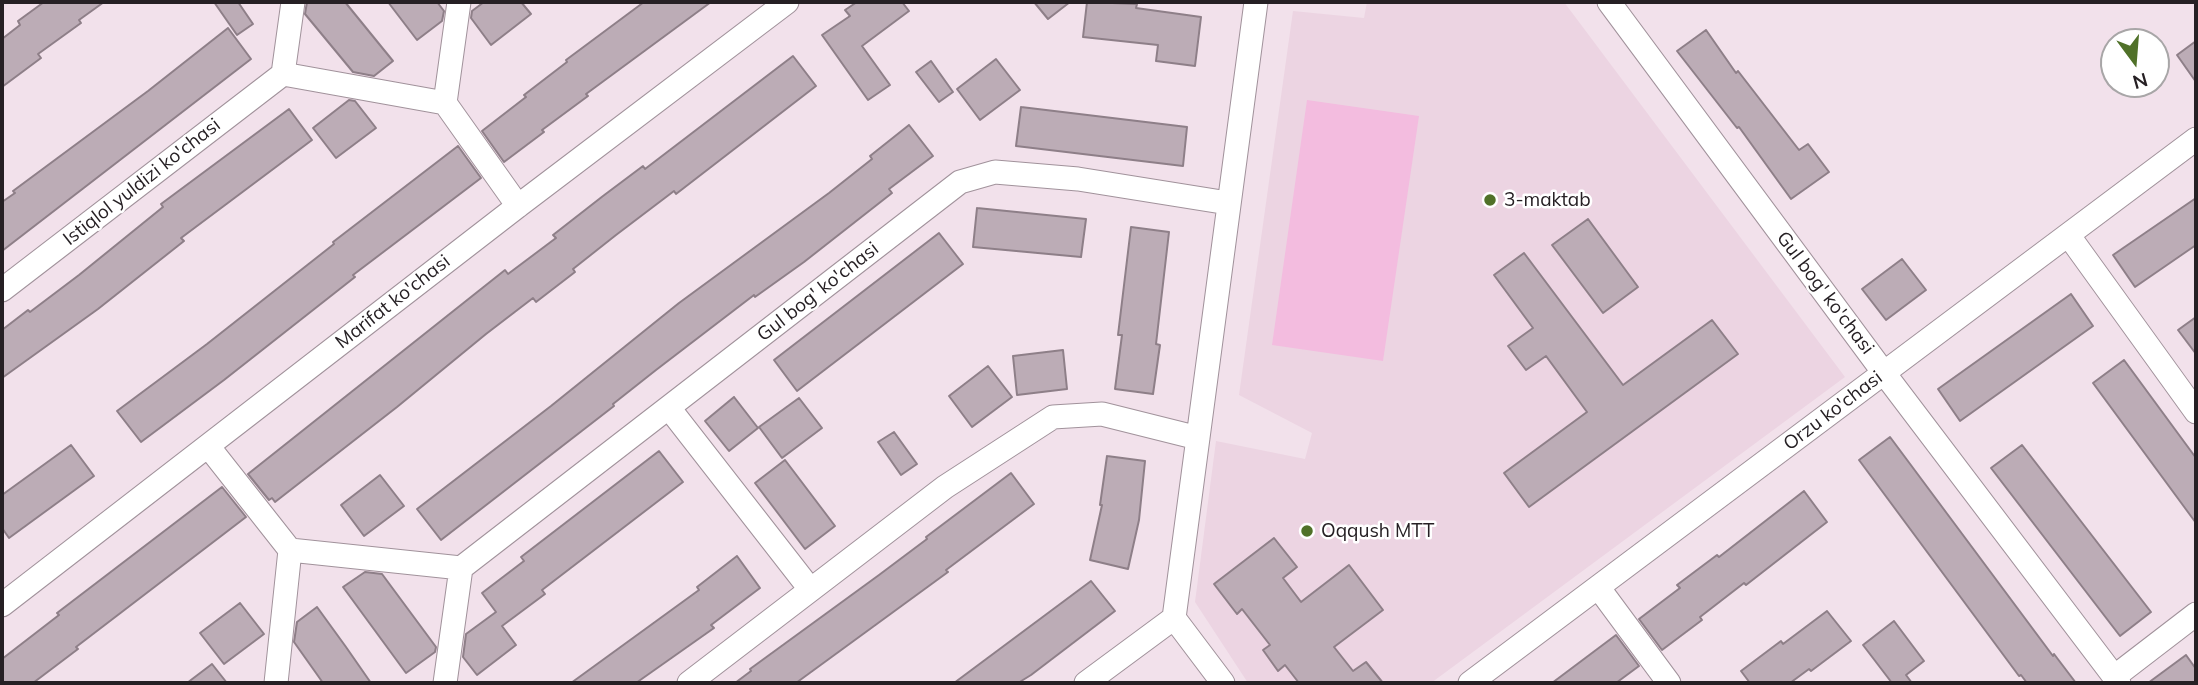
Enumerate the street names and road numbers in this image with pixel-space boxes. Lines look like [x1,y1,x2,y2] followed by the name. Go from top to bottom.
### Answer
[59,114,225,250] street label: Istiqlol yuldizi ko'chasi
[1771,227,1879,359] street label: Gul bog' ko'chasi
[753,238,883,346] street label: Gul bog' ko'chasi
[331,250,455,354] street label: Marifat ko'chasi
[1779,366,1887,456] street label: Orzu ko'chasi

